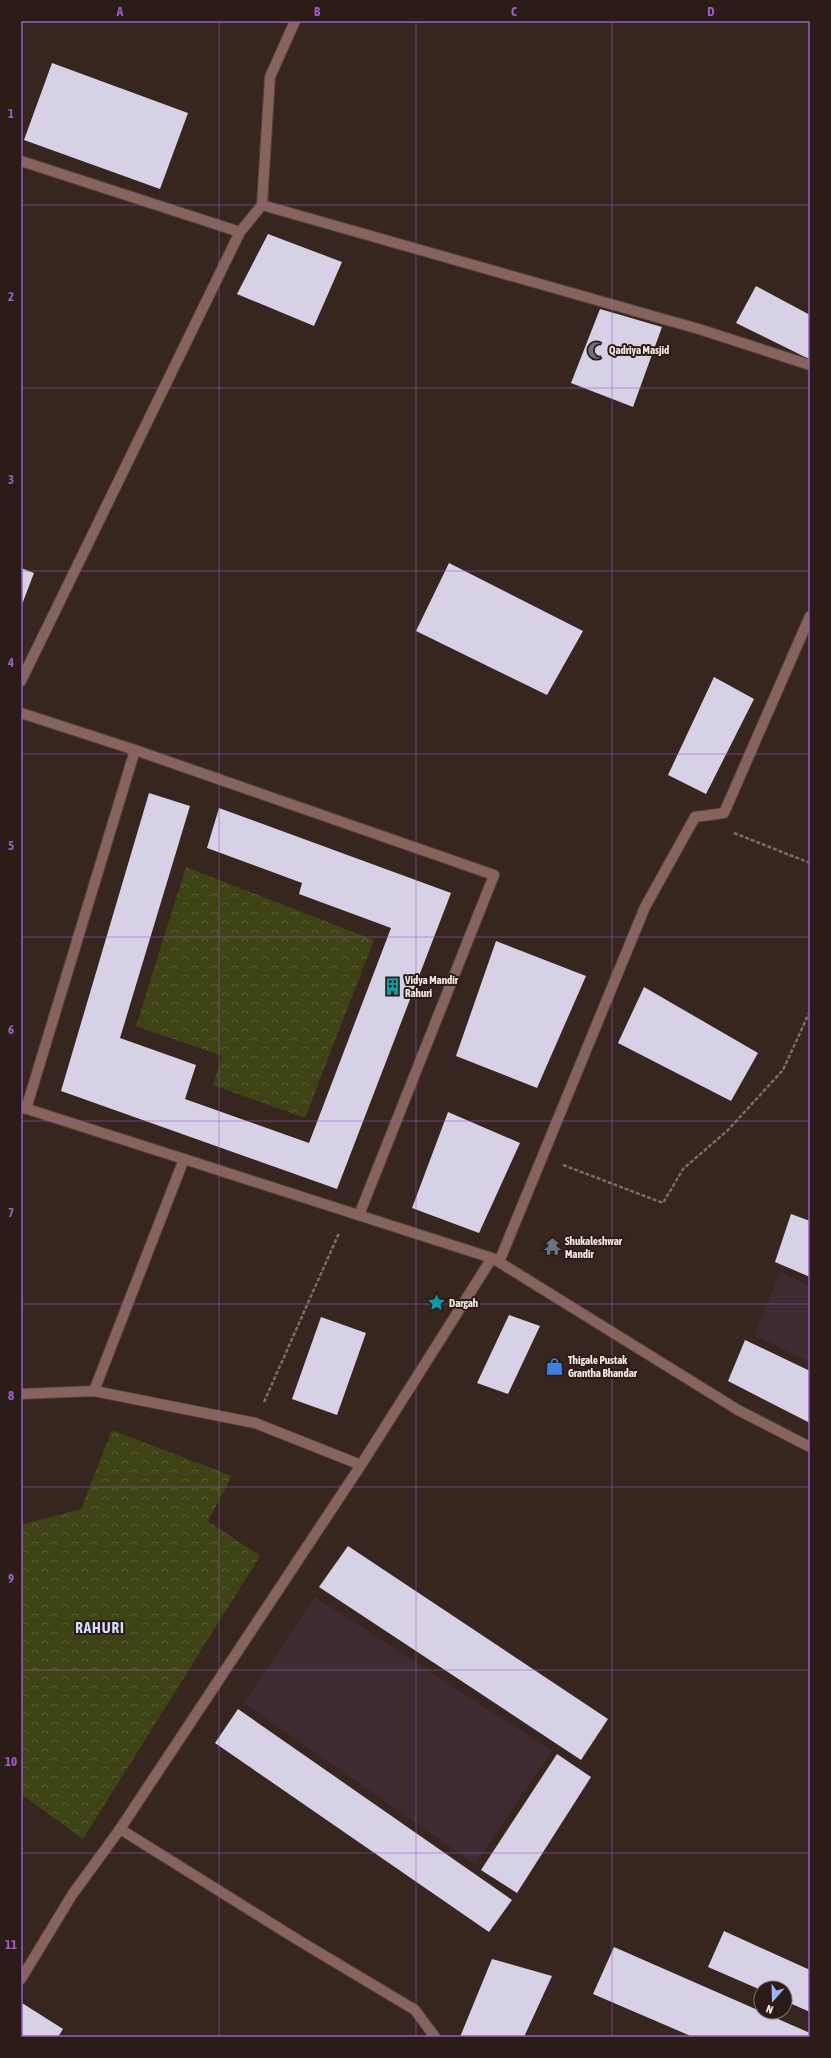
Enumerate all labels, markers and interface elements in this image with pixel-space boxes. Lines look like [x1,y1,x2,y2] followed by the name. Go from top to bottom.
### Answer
[116,4,124,19] text: A
[314,4,321,19] text: B
[511,4,517,19] text: C
[707,4,715,19] text: D
[8,106,14,121] text: 1
[8,289,14,304] text: 2
[586,340,606,360] mosque icon: Qadriya Masjid
[609,344,669,356] place label: Qadriya Masjid
[8,472,14,487] text: 3
[7,655,14,670] text: 4
[8,838,14,853] text: 5
[404,974,459,999] place label: Vidya Mandir Rahuri
[382,976,402,996] building icon: Vidya Mandir Rahuri
[8,1022,14,1037] text: 6
[8,1205,14,1220] text: 7
[565,1235,623,1260] place label: Shukaleshwar Mandir
[542,1237,562,1257] temple icon: Shukaleshwar Mandir
[426,1293,446,1313] place icon: Dargah
[449,1297,478,1309] place label: Dargah
[568,1354,638,1379] place label: Thigale Pustak Grantha Bhandar
[545,1356,565,1376] shop icon: Thigale Pustak Grantha Bhandar
[8,1388,14,1403] text: 8
[8,1571,14,1586] text: 9
[75,1619,125,1636] district label: RAHURI
[5,1754,17,1769] text: 10
[5,1937,17,1952] text: 11
[753,1980,793,2020] north arrow
[764,2003,775,2016] text: N

